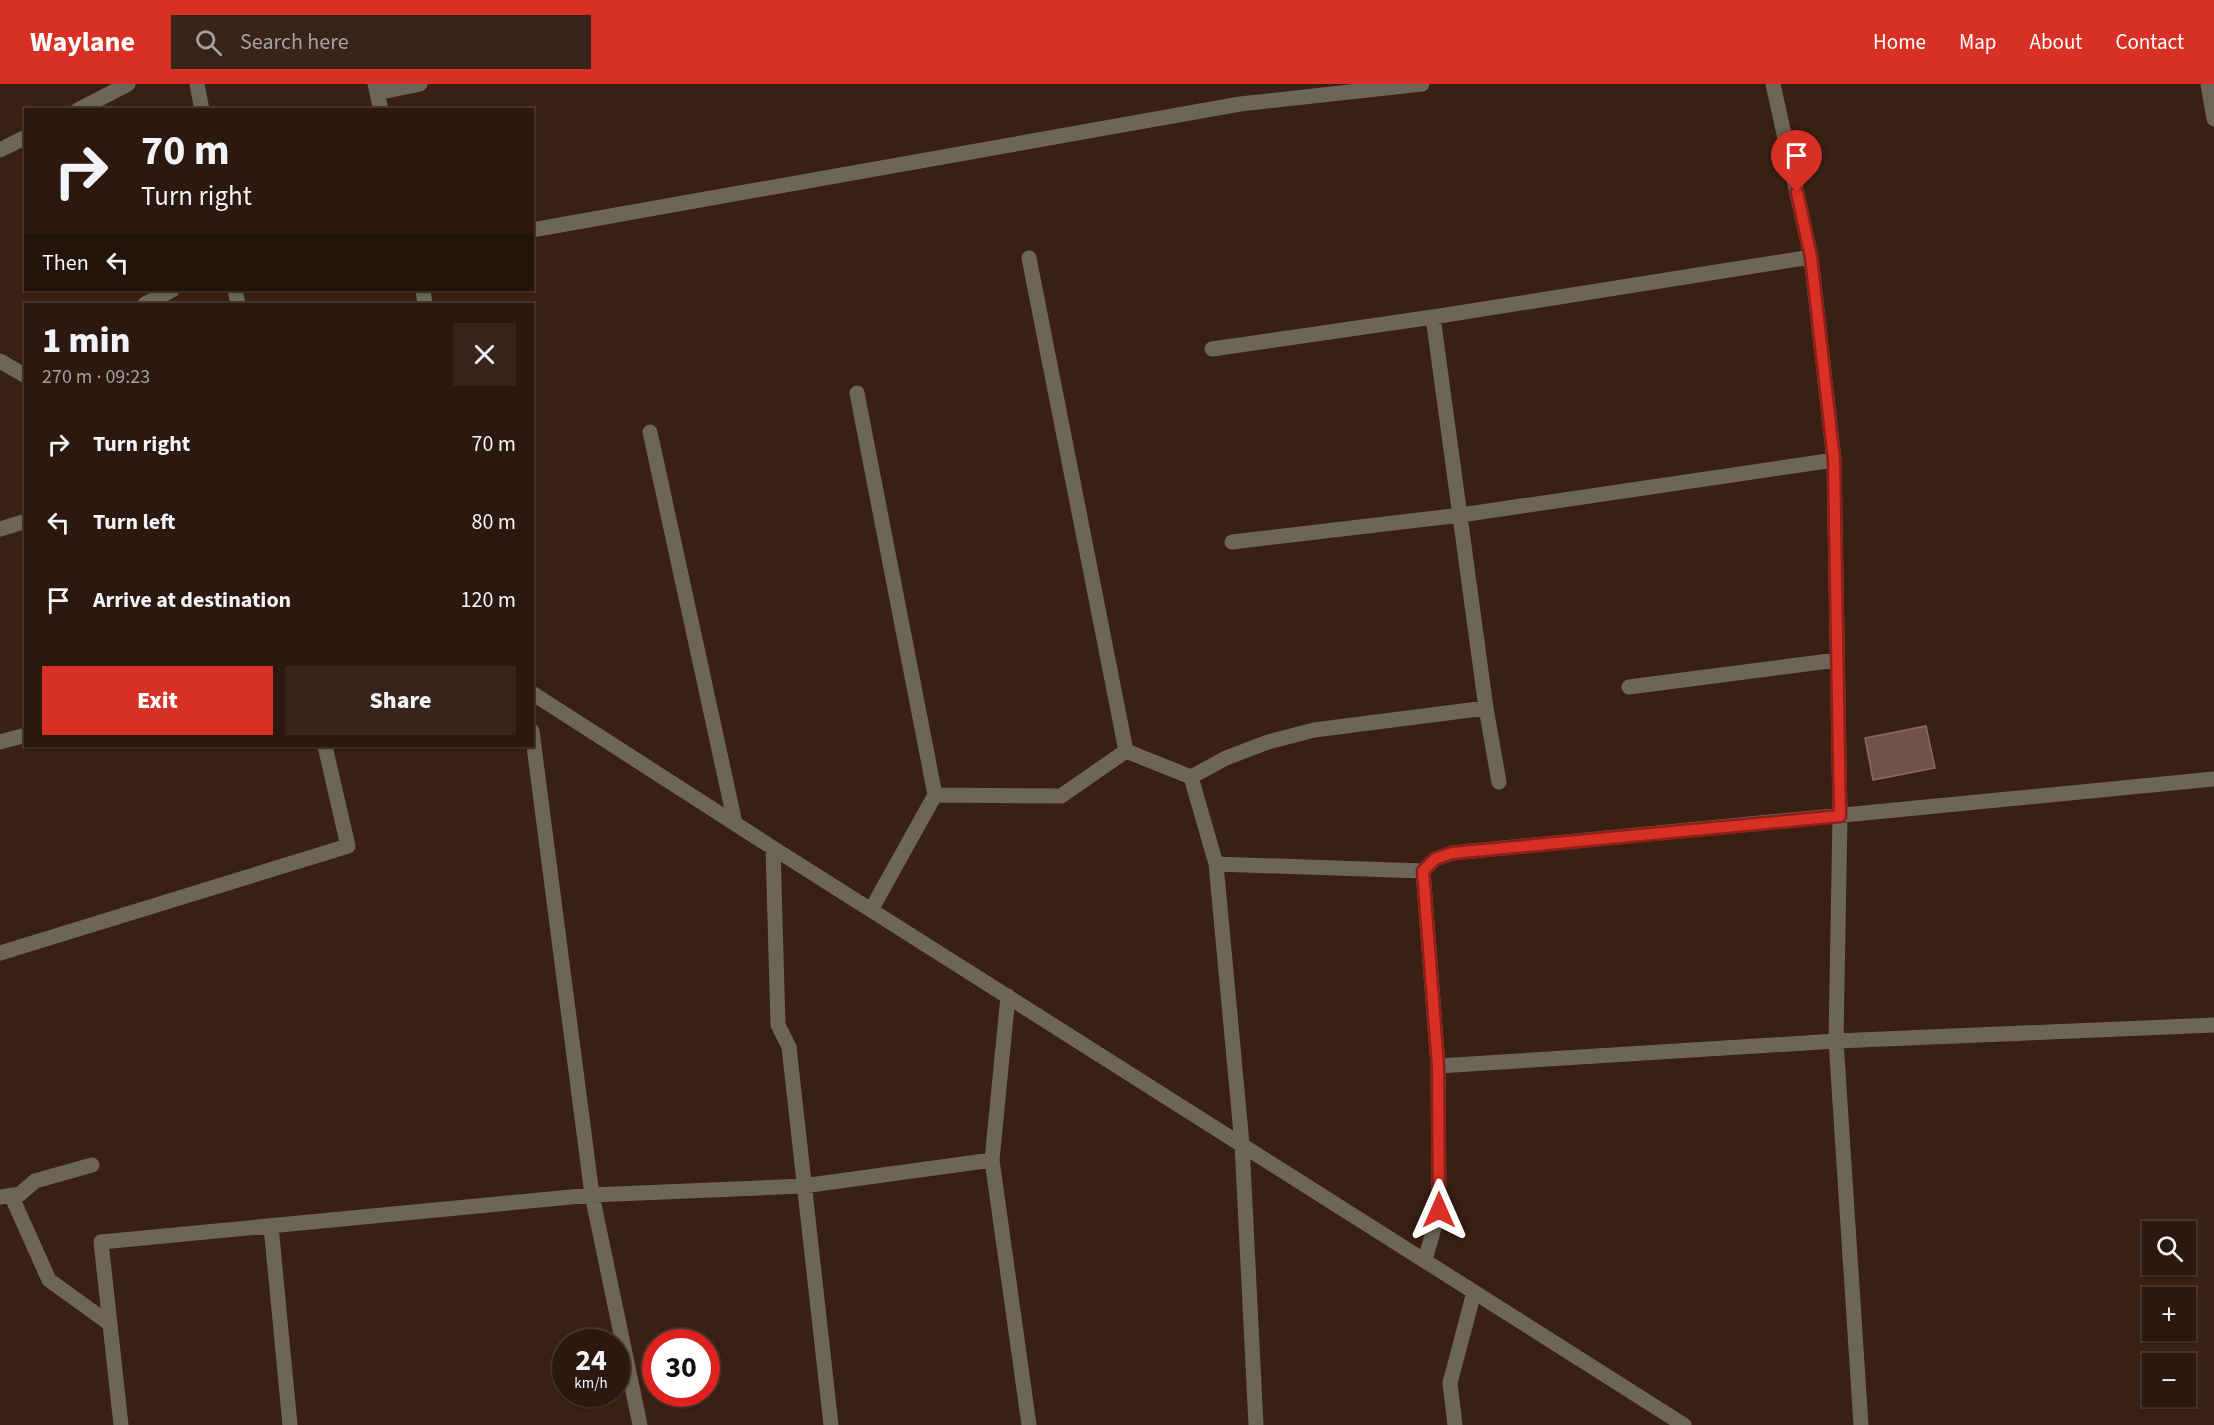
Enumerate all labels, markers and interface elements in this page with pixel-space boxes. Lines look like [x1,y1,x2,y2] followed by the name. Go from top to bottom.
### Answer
[171,15,591,69] search box
[30,22,135,62] text: Waylane
[192,26,225,59] icon: search
[240,26,349,58] text: Search here
[1873,27,1926,57] text: Home
[1959,27,1997,57] text: Map
[2030,27,2082,57] text: About
[2115,27,2184,57] text: Contact
[141,121,230,181] text: 70 m
[1771,130,1822,192] pin
[42,132,120,210] icon: right
[1780,139,1813,172] icon: arrive
[141,177,252,216] text: Turn right
[101,246,134,279] icon: left
[42,247,89,279] text: Then
[42,315,130,366] text: 1 min
[453,323,516,386] button: close
[42,363,150,391] text: 270 m · 09:23
[42,428,75,461] icon: right
[93,428,190,460] text: Turn right
[471,428,516,460] text: 70 m
[42,506,75,539] icon: left
[93,506,175,538] text: Turn left
[471,506,516,538] text: 80 m
[42,584,75,617] icon: arrive
[93,584,291,616] text: Arrive at destination
[461,584,516,616] text: 120 m
[42,666,273,735] button: Exit
[285,666,516,735] button: Share
[1407,1178,1471,1242] position arrow
[2142,1221,2196,1407] map controls
[2142,1221,2196,1275] button: search
[2142,1287,2196,1341] button: +
[642,1329,720,1407] speed limit sign: 30
[575,1339,607,1382] text: 24
[2142,1353,2196,1407] button: −
[574,1373,608,1394] text: km/h

